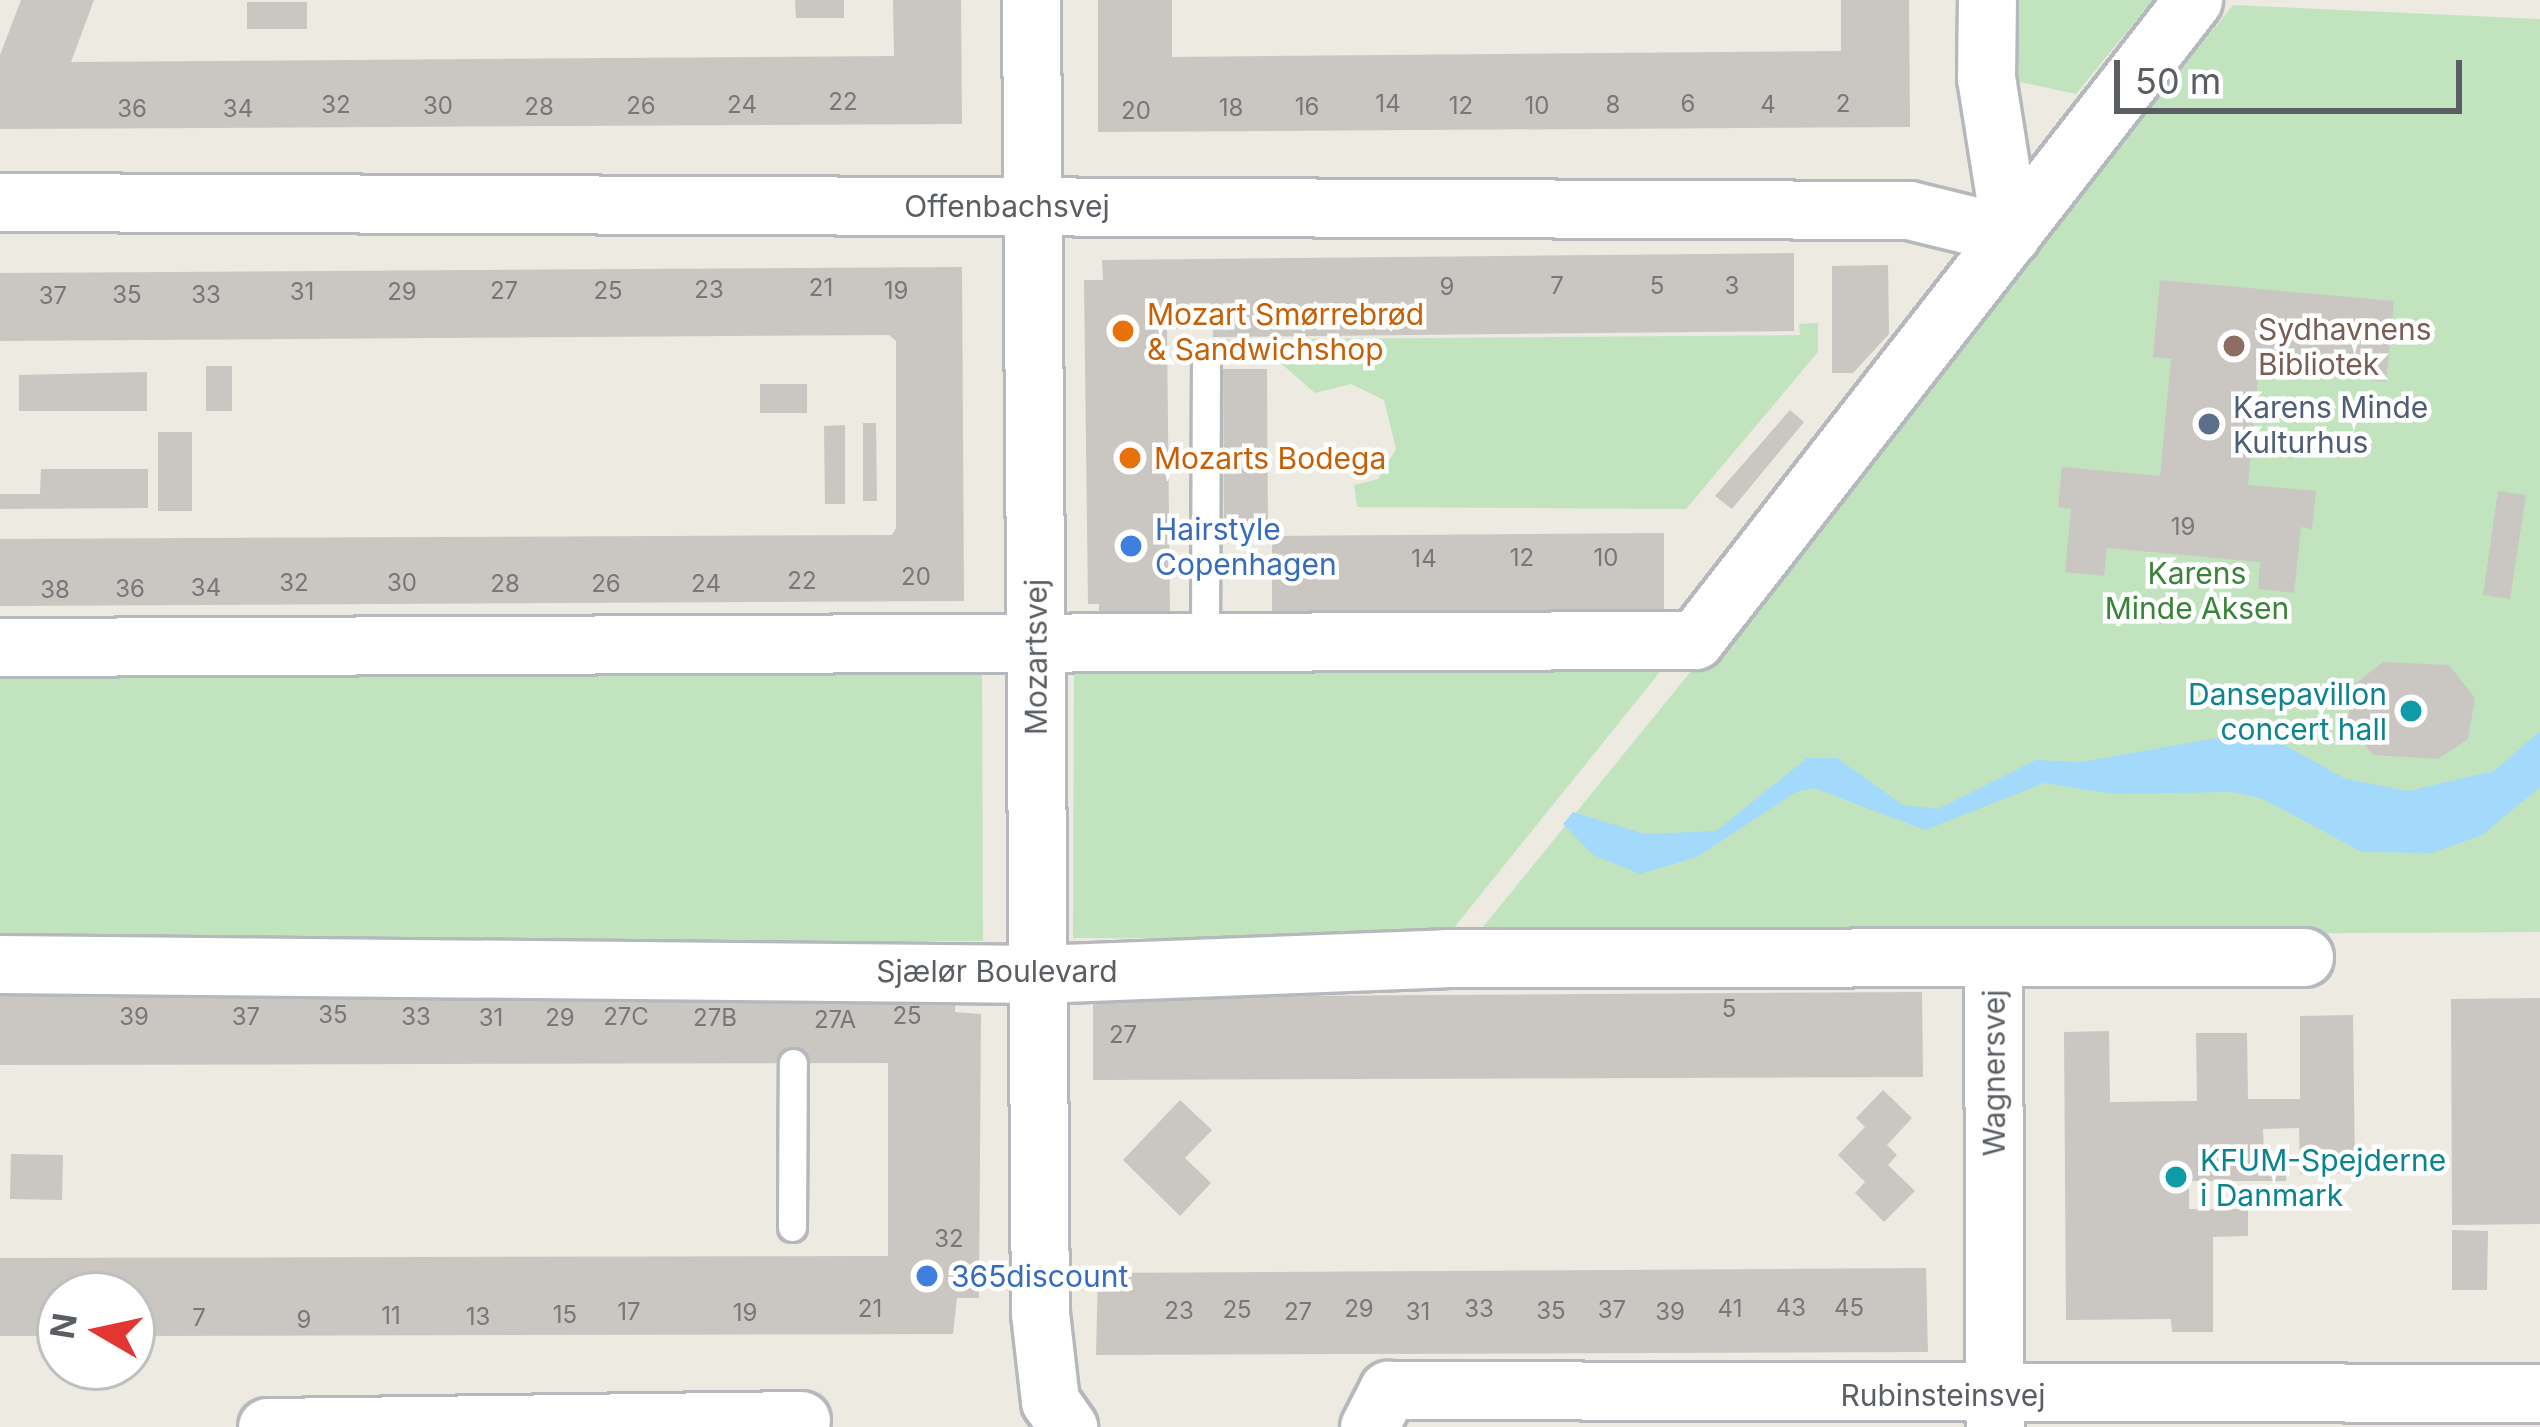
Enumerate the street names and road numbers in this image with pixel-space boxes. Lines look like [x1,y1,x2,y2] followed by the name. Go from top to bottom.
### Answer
[904,188,1110,224] street label: Offenbachsvej
[1018,579,1054,735] street label: Mozartsvej
[876,953,1118,989] street label: Sjælør Boulevard
[1976,990,2012,1156] street label: Wagnersvej
[1840,1377,2046,1413] street label: Rubinsteinsvej

